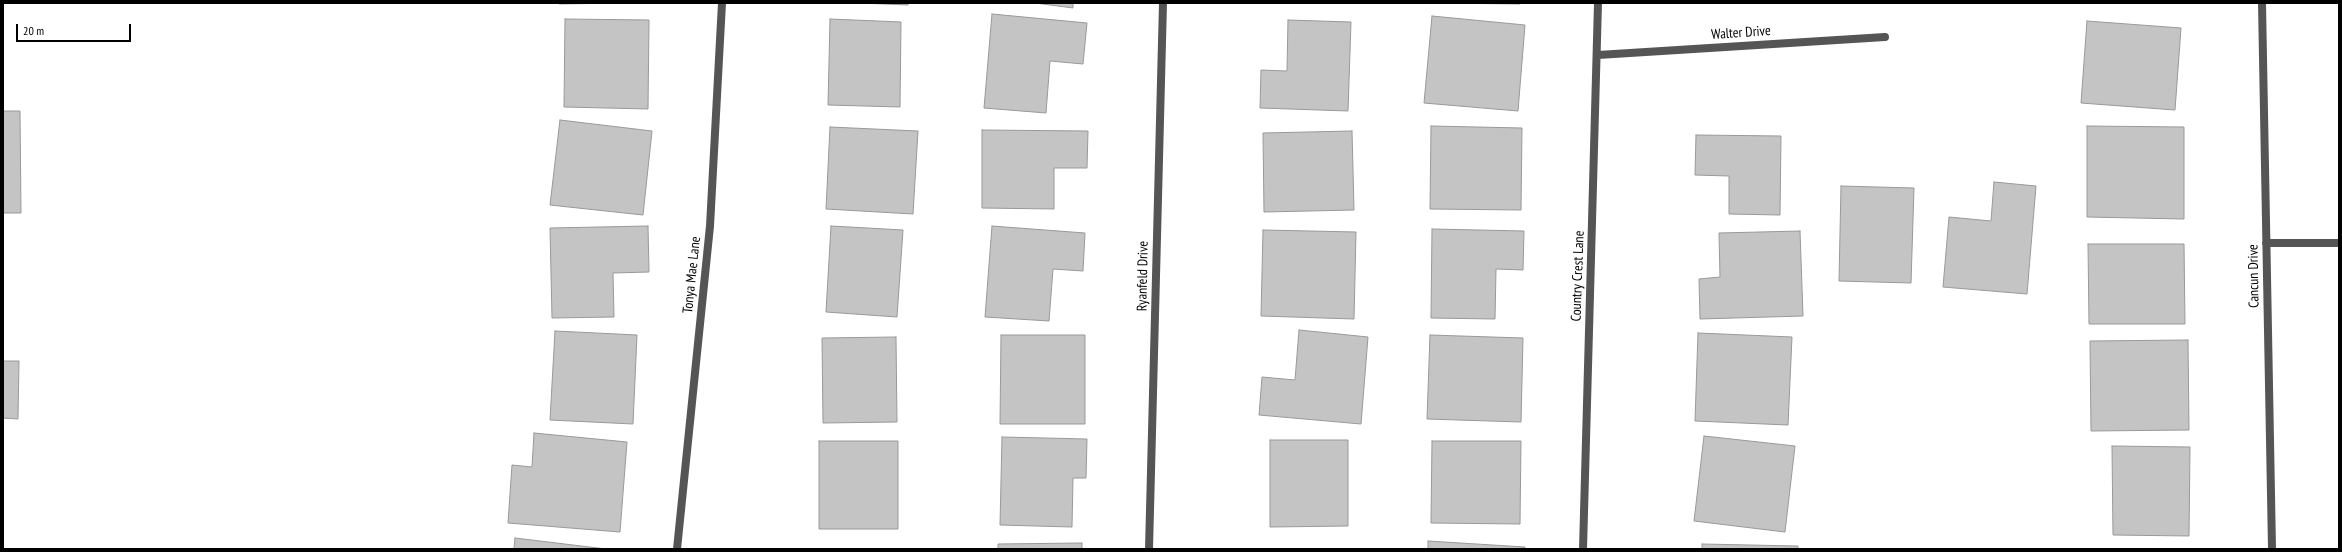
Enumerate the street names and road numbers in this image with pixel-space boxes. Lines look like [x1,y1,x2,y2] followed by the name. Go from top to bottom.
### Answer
[1711,23,1771,43] street label: Walter Drive
[1568,230,1588,322] street label: Country Crest Lane
[680,236,704,314] street label: Tonya Mae Lane
[1134,241,1152,311] street label: Ryanfeld Drive
[2245,244,2263,308] street label: Cancun Drive

